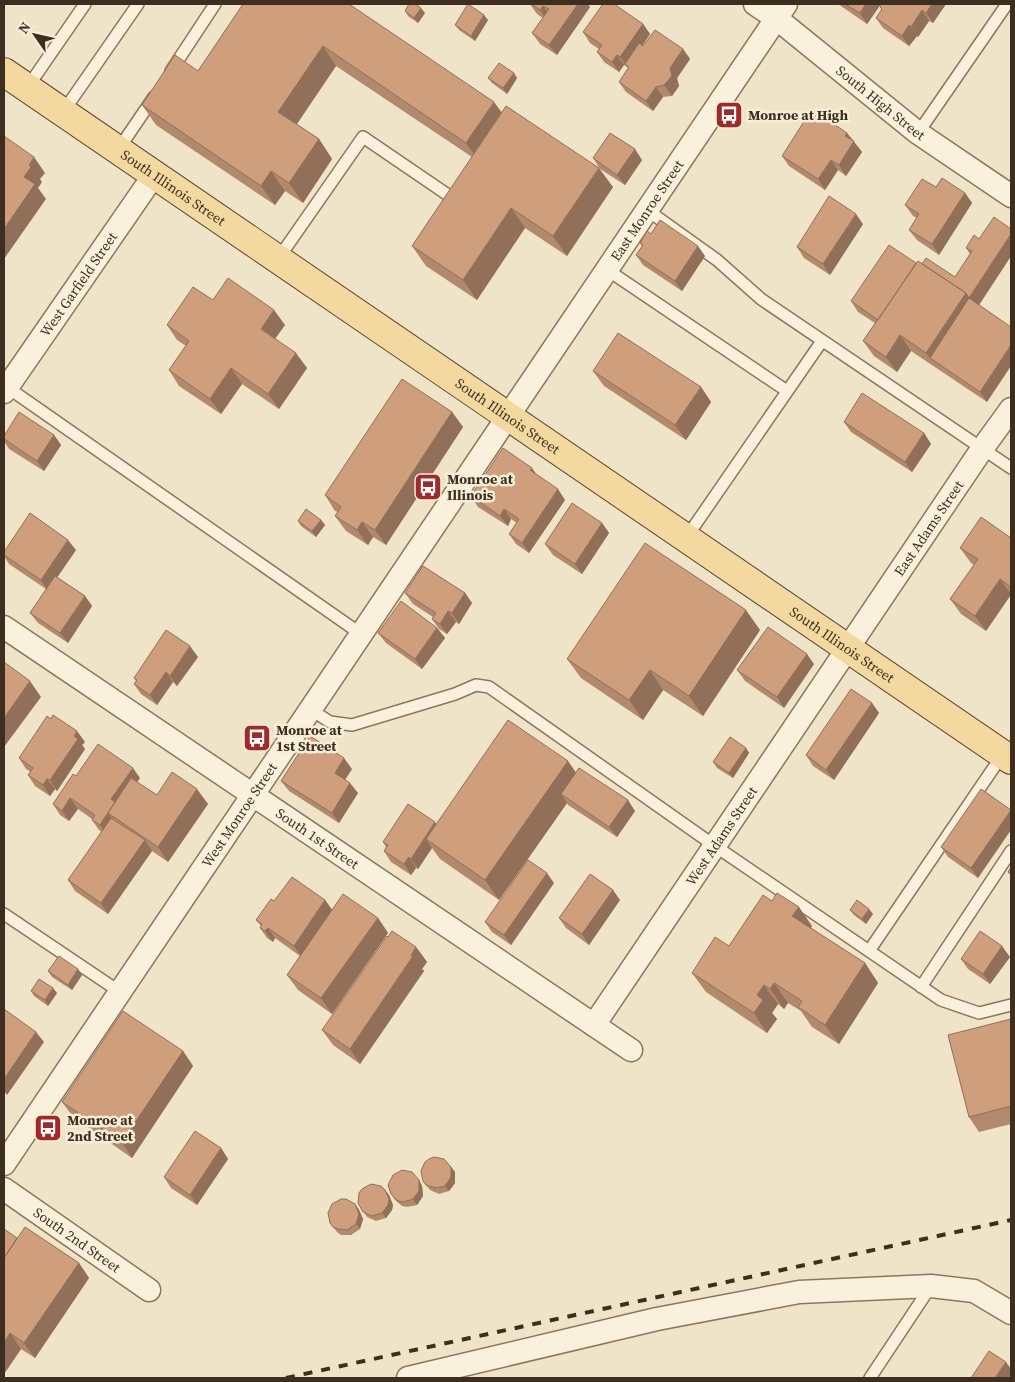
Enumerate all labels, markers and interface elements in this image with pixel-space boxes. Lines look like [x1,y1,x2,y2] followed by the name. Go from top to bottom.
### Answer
[10,10,60,60] north arrow
[13,18,35,38] text: N
[832,61,930,145] street label: South High Street
[714,100,744,130] bus stop icon: Monroe at High
[748,105,848,125] place label: Monroe at High
[117,145,230,231] street label: South Illinois Street
[606,156,688,265] street label: East Monroe Street
[35,228,122,341] street label: West Garfield Street
[451,373,564,459] street label: South Illinois Street
[447,469,514,505] place label: Monroe at Illinois
[413,472,443,502] bus stop icon: Monroe at Illinois
[889,476,968,580] street label: East Adams Street
[786,602,899,688] street label: South Illinois Street
[276,720,343,756] place label: Monroe at 1st Street
[242,723,272,753] bus stop icon: Monroe at 1st Street
[197,758,282,871] street label: West Monroe Street
[681,782,762,889] street label: West Adams Street
[272,803,363,874] street label: South 1st Street
[67,1110,134,1146] place label: Monroe at 2nd Street
[33,1113,63,1143] bus stop icon: Monroe at 2nd Street
[29,1202,125,1277] street label: South 2nd Street

